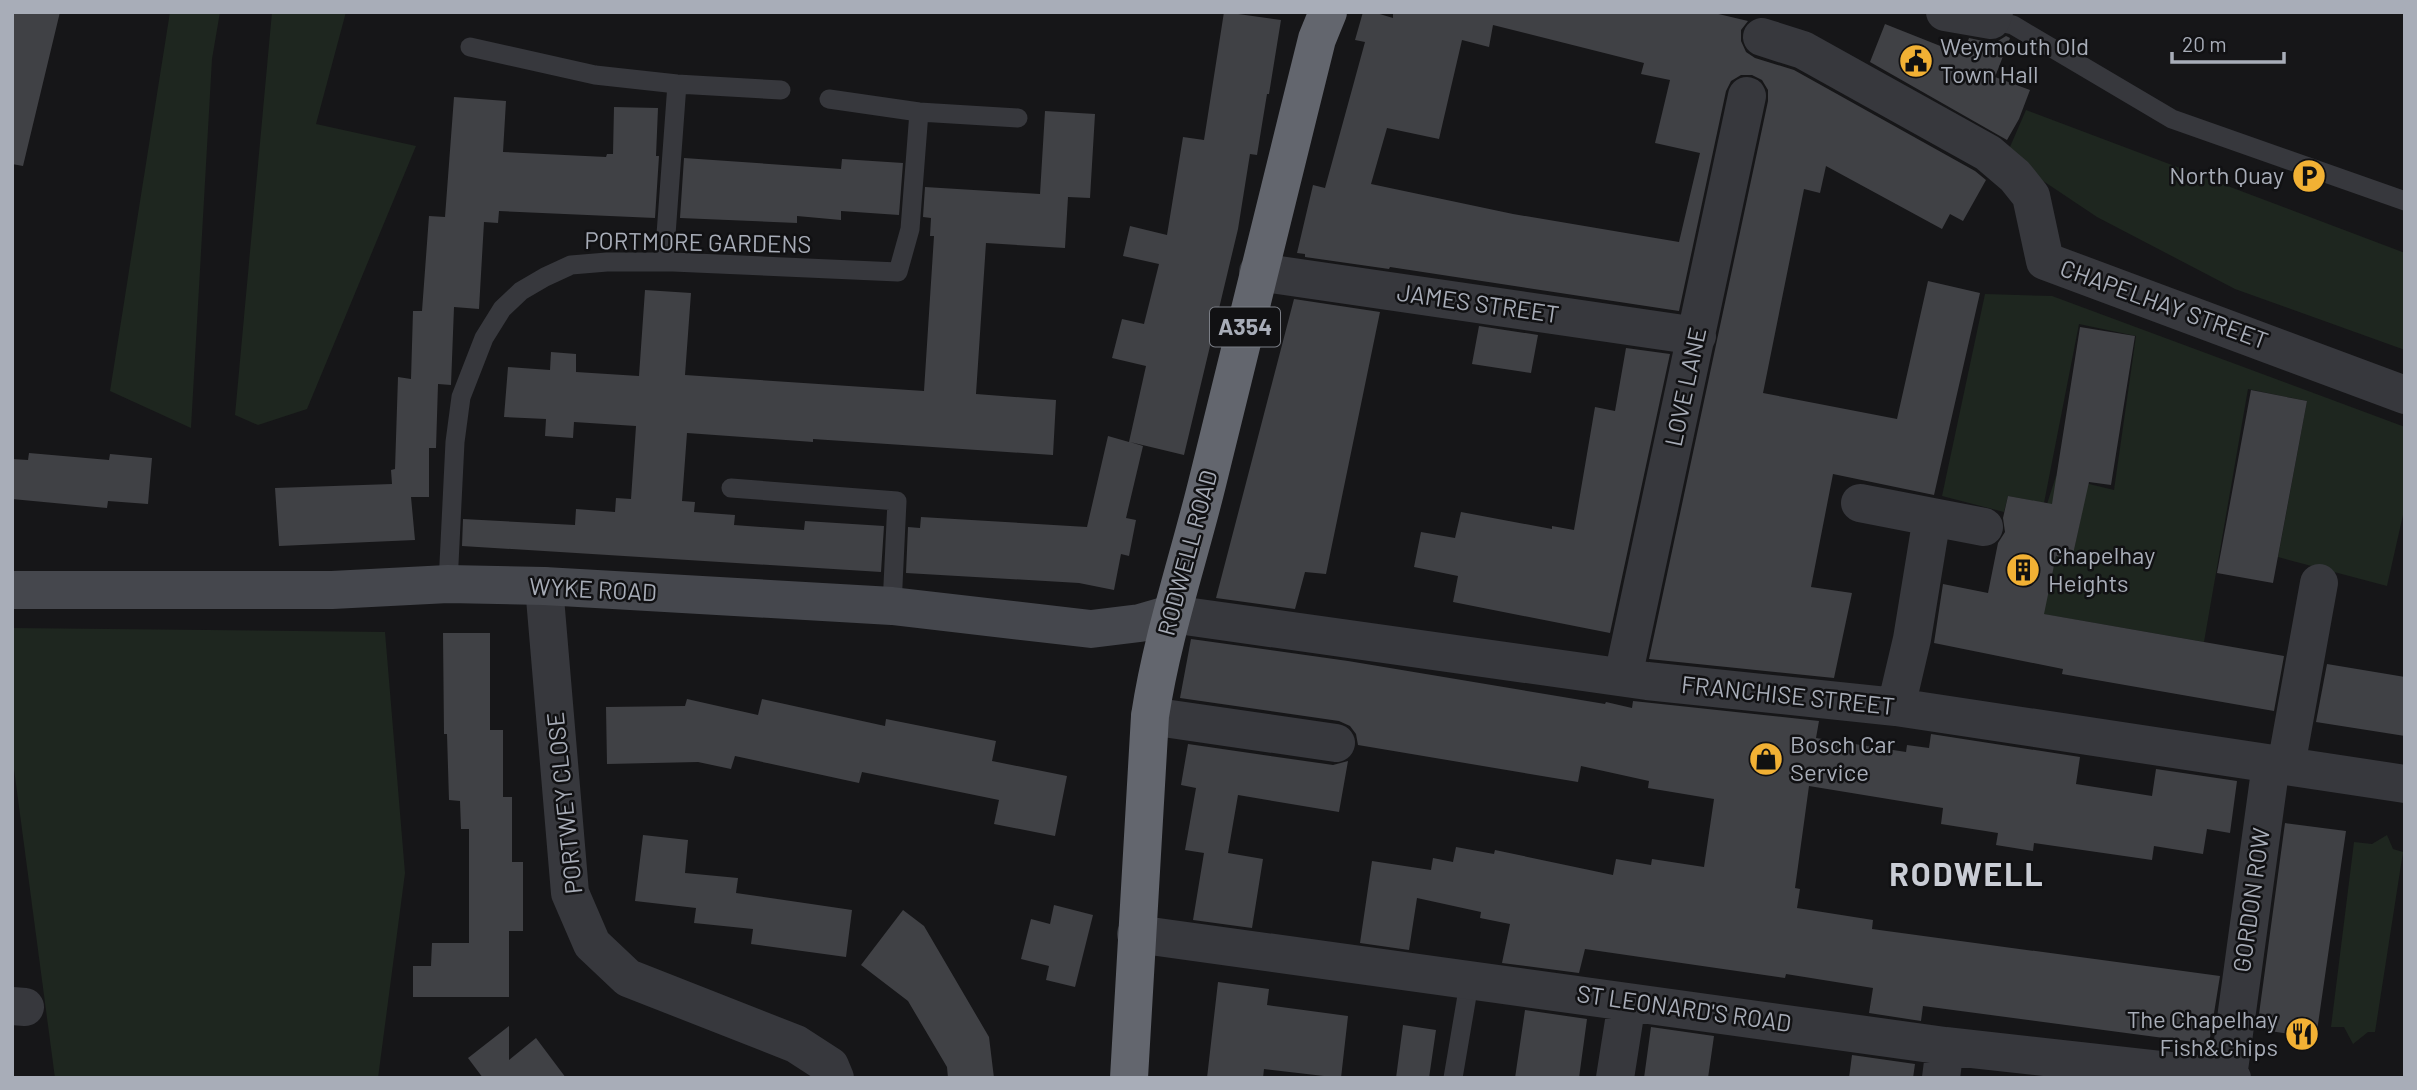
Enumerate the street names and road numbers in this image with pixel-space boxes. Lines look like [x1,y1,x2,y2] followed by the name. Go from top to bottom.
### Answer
[584,225,812,258] street label: PORTMORE GARDENS
[2057,253,2272,355] street label: CHAPELHAY STREET
[1395,277,1561,328] street label: JAMES STREET
[1210,308,1280,346] road number: A354
[1658,324,1711,449] street label: LOVE LANE
[1151,467,1223,639] street label: RODWELL ROAD
[529,571,658,606] street label: WYKE ROAD
[1680,669,1896,720] street label: FRANCHISE STREET
[540,711,587,896] street label: PORTWEY CLOSE
[2226,826,2275,974] street label: GORDON ROW
[1575,978,1793,1037] street label: ST LEONARD'S ROAD

